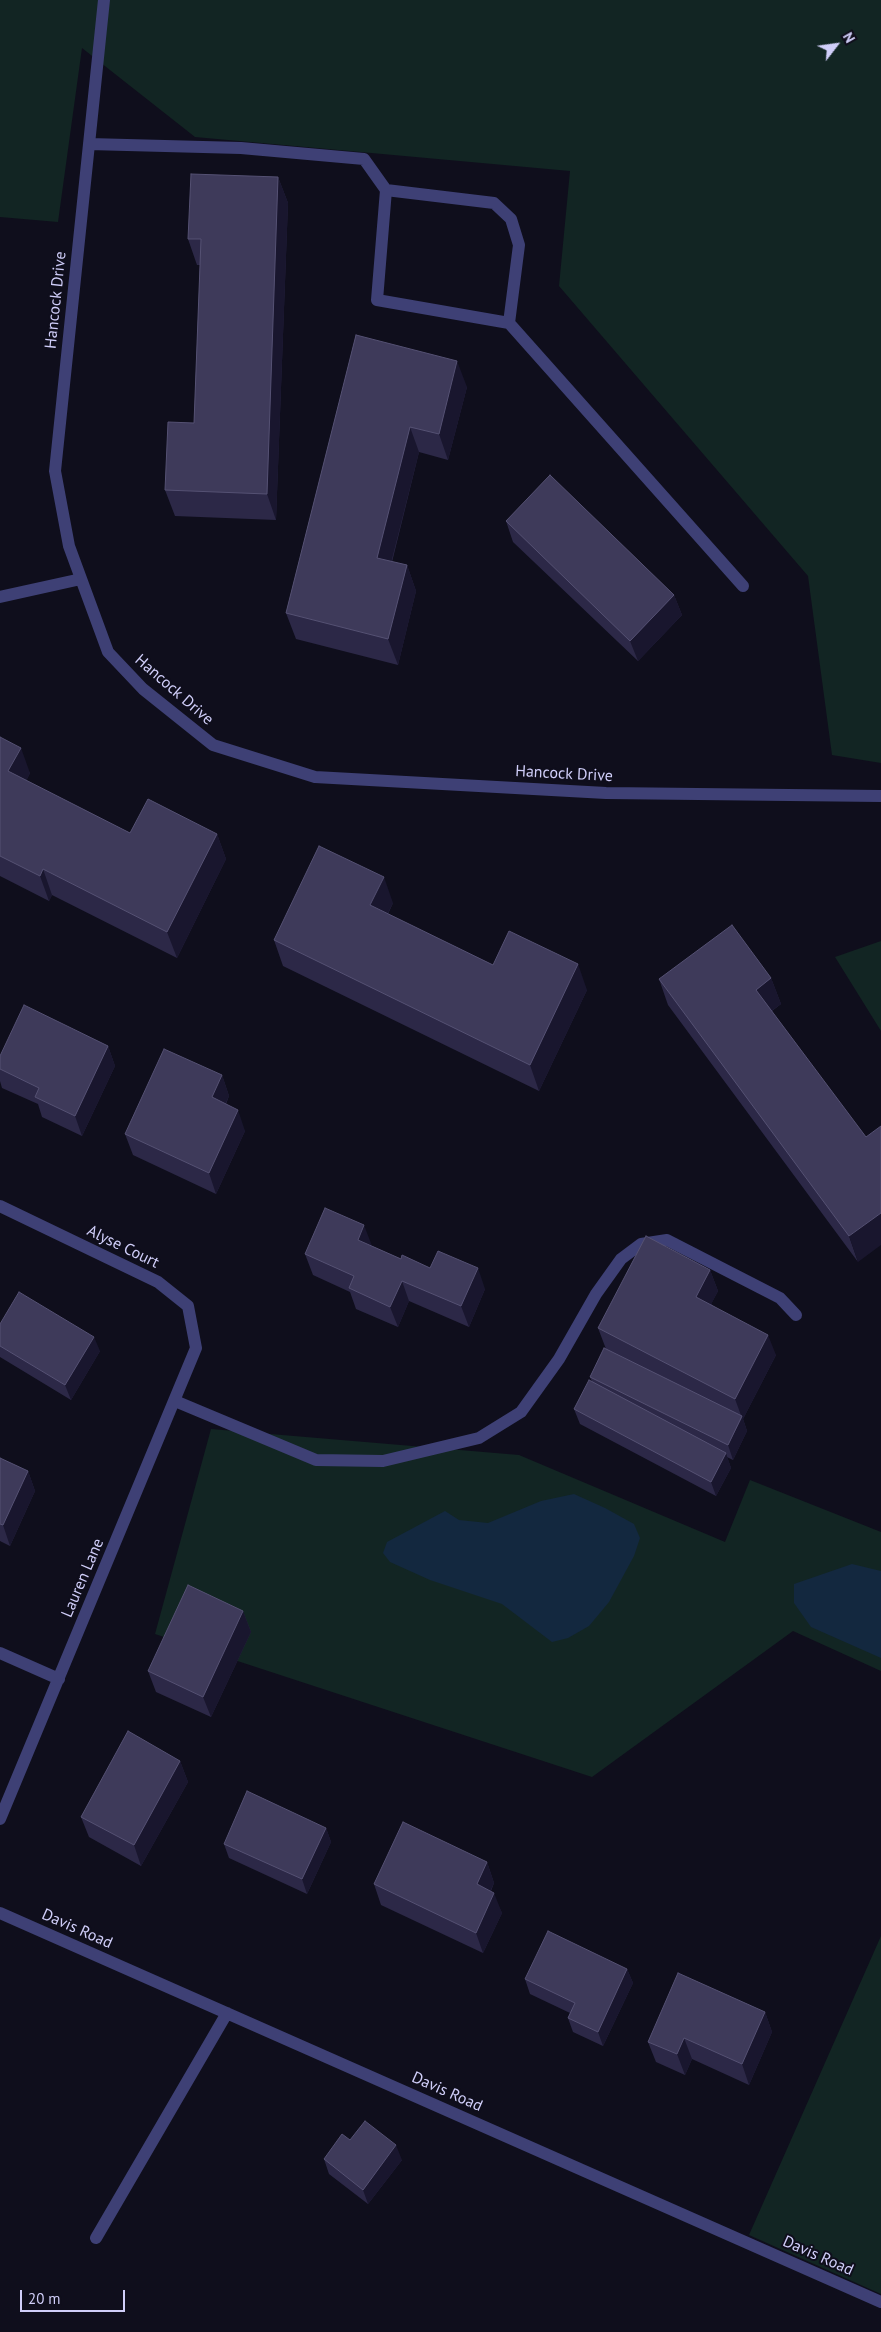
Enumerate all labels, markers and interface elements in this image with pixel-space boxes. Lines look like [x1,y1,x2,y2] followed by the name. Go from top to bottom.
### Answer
[811,20,861,70] north arrow
[839,29,859,46] text: N
[41,250,71,350] street label: Hancock Drive
[131,651,217,729] street label: Hancock Drive
[515,762,613,786] street label: Hancock Drive
[84,1221,162,1273] street label: Alyse Court
[58,1536,108,1620] street label: Lauren Lane
[39,1905,115,1953] street label: Davis Road
[409,2068,485,2116] street label: Davis Road
[780,2232,856,2280] street label: Davis Road
[22,2280,128,2312] scale bar
[28,2289,61,2308] text: 20 m

